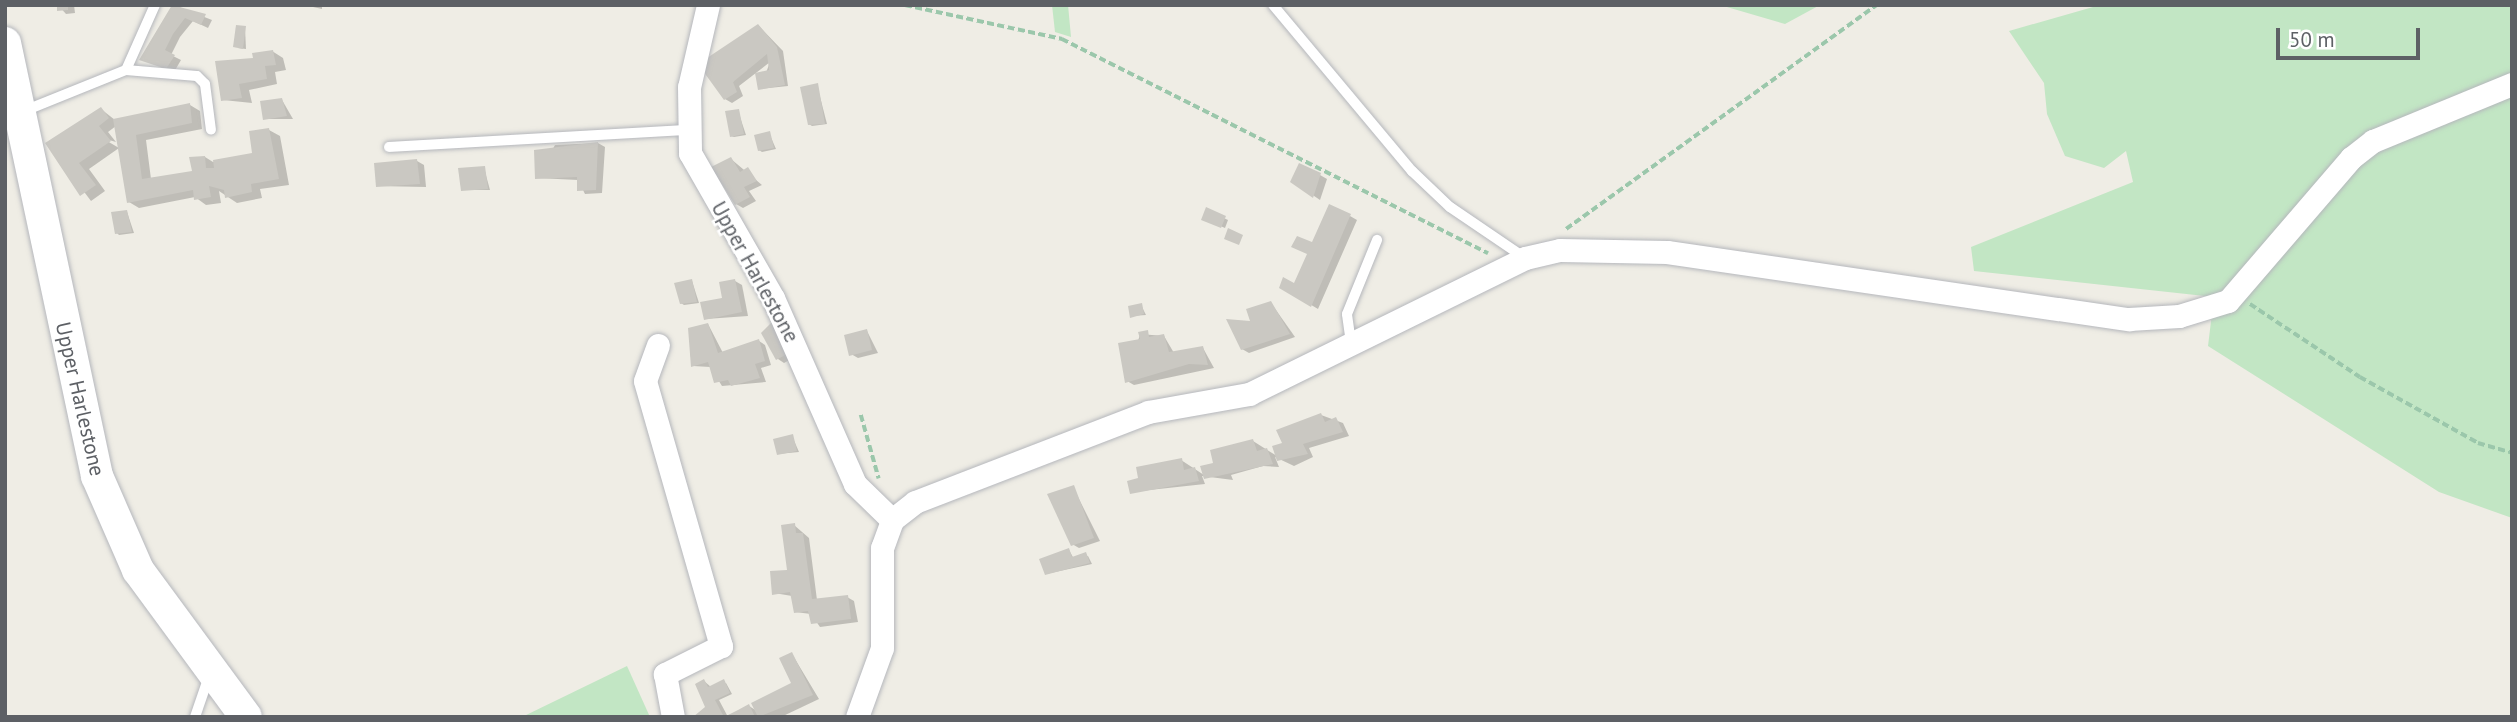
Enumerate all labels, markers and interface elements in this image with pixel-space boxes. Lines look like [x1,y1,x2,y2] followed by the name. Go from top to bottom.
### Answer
[2279,14,2422,58] scale bar
[2289,26,2335,53] text: 50 m
[706,197,804,347] street label: Upper Harlestone
[50,319,110,479] street label: Upper Harlestone

